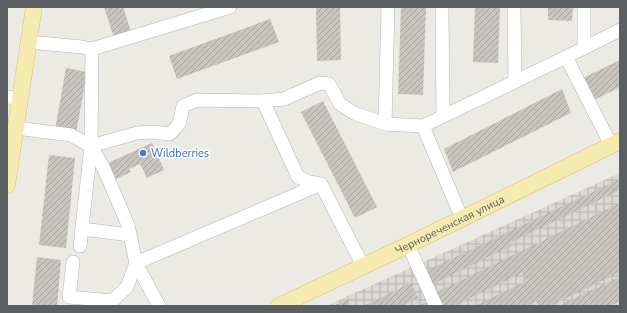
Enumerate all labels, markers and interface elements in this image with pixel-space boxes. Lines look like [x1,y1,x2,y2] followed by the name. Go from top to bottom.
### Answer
[151,146,209,161] place label: Wildberries
[138,148,148,158] marker: Wildberries
[392,191,507,258] street label: Чернореченская улица

